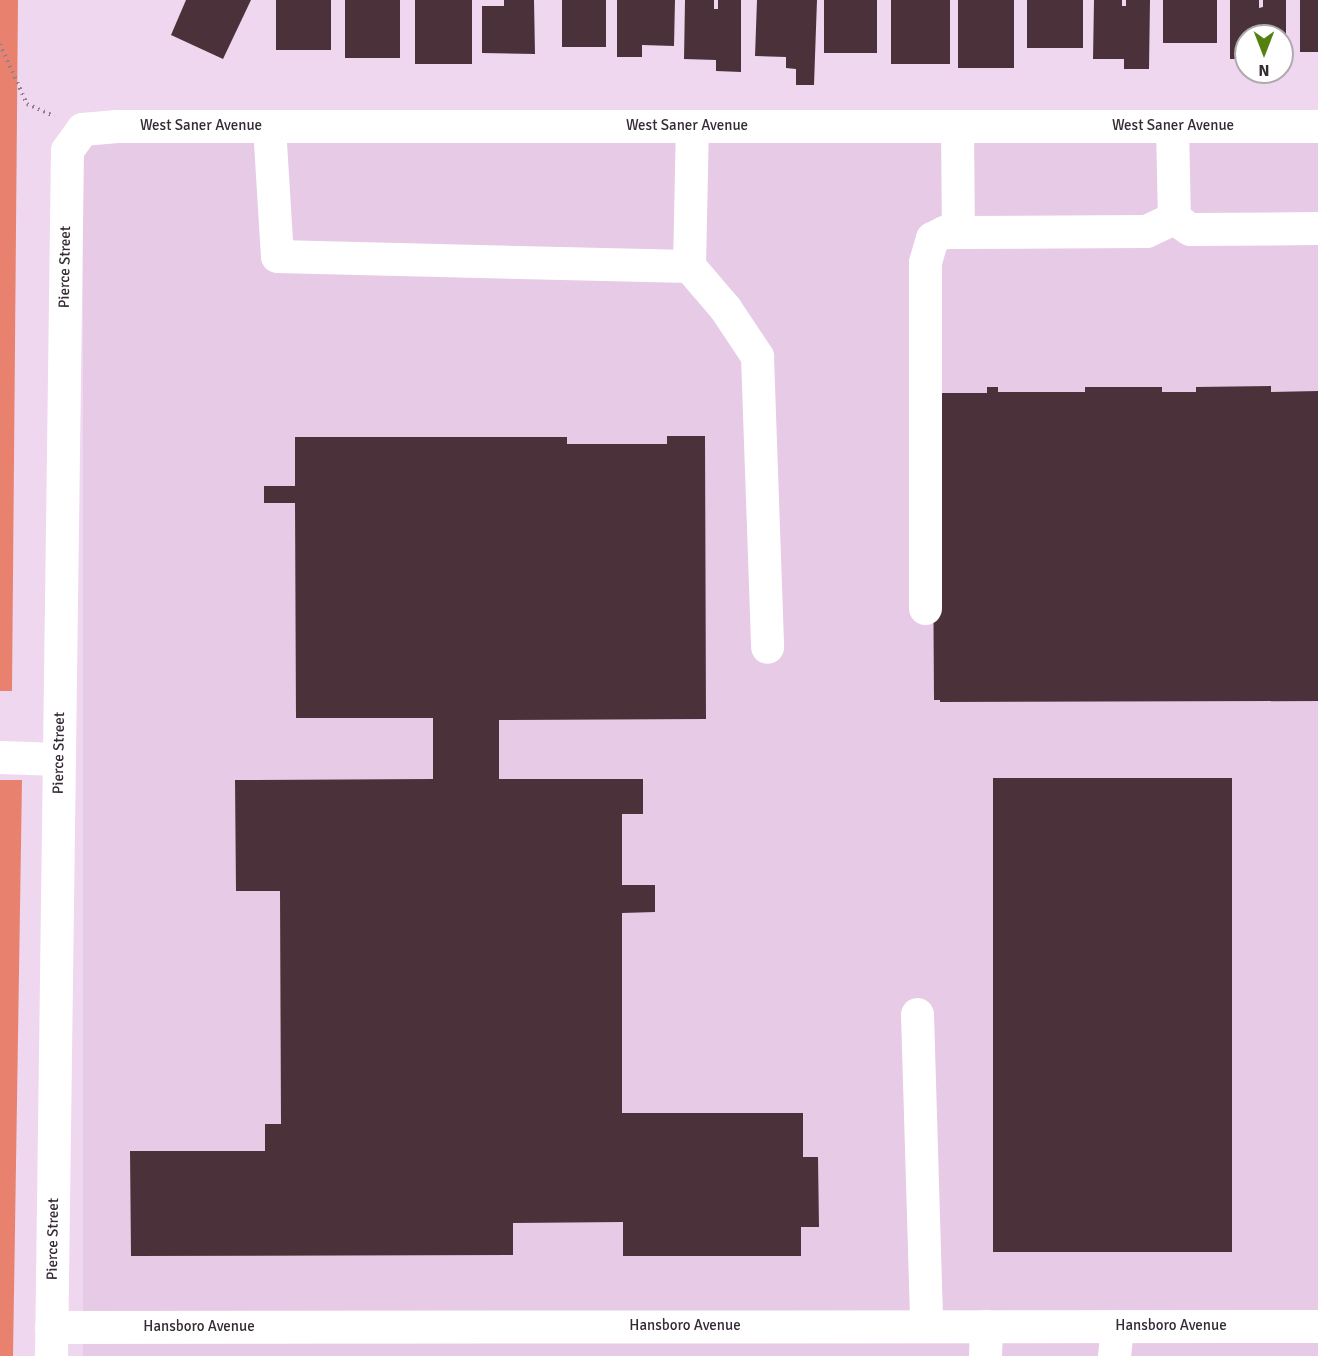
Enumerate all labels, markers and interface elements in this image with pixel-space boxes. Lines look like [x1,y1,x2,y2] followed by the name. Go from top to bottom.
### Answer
[1234,24,1294,84] north arrow
[1258,60,1270,80] text: N
[140,117,262,135] street label: West Saner Avenue
[626,117,748,135] street label: West Saner Avenue
[1112,117,1234,135] street label: West Saner Avenue
[55,226,75,308] street label: Pierce Street
[49,712,69,794] street label: Pierce Street
[43,1198,63,1280] street label: Pierce Street
[629,1317,741,1335] street label: Hansboro Avenue
[1115,1317,1227,1335] street label: Hansboro Avenue
[143,1318,255,1336] street label: Hansboro Avenue

